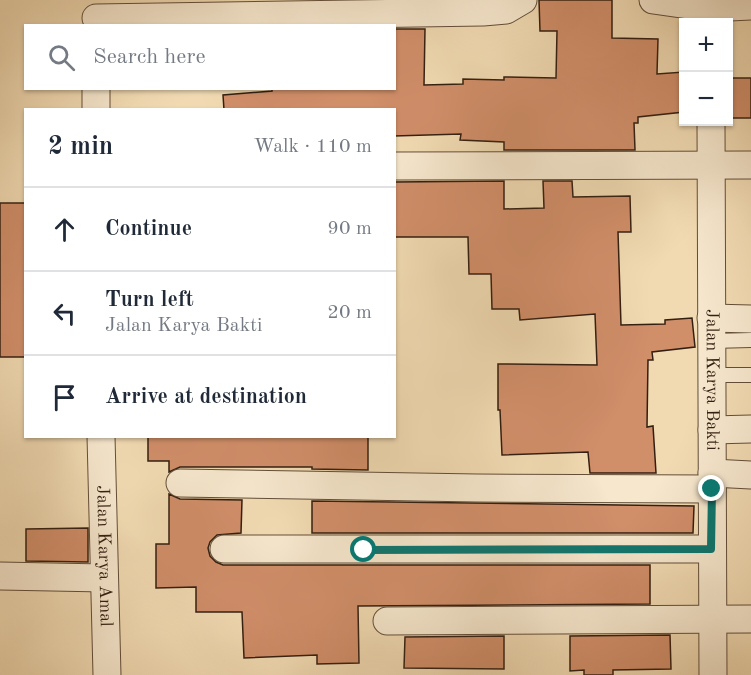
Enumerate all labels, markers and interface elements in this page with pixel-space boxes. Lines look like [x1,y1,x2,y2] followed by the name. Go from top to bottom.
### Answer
[679,18,733,126] map controls
[679,18,733,72] button: +
[24,24,396,90] search box
[45,41,78,74] icon: search
[93,46,206,68] text: Search here
[679,72,733,126] button: −
[48,134,113,160] text: 2 min
[253,137,372,157] text: Walk · 110 m
[48,213,81,246] icon: ahead
[105,218,192,240] text: Continue
[327,219,372,239] text: 90 m
[105,289,194,311] text: Turn left
[48,297,81,330] icon: left
[327,303,372,323] text: 20 m
[703,309,721,451] street label: Jalan Karya Bakti
[105,316,262,336] text: Jalan Karya Bakti
[48,381,81,414] icon: arrive
[105,386,307,408] text: Arrive at destination
[698,475,724,501] route end
[93,485,115,627] street label: Jalan Karya Amal
[350,536,376,562] route start

